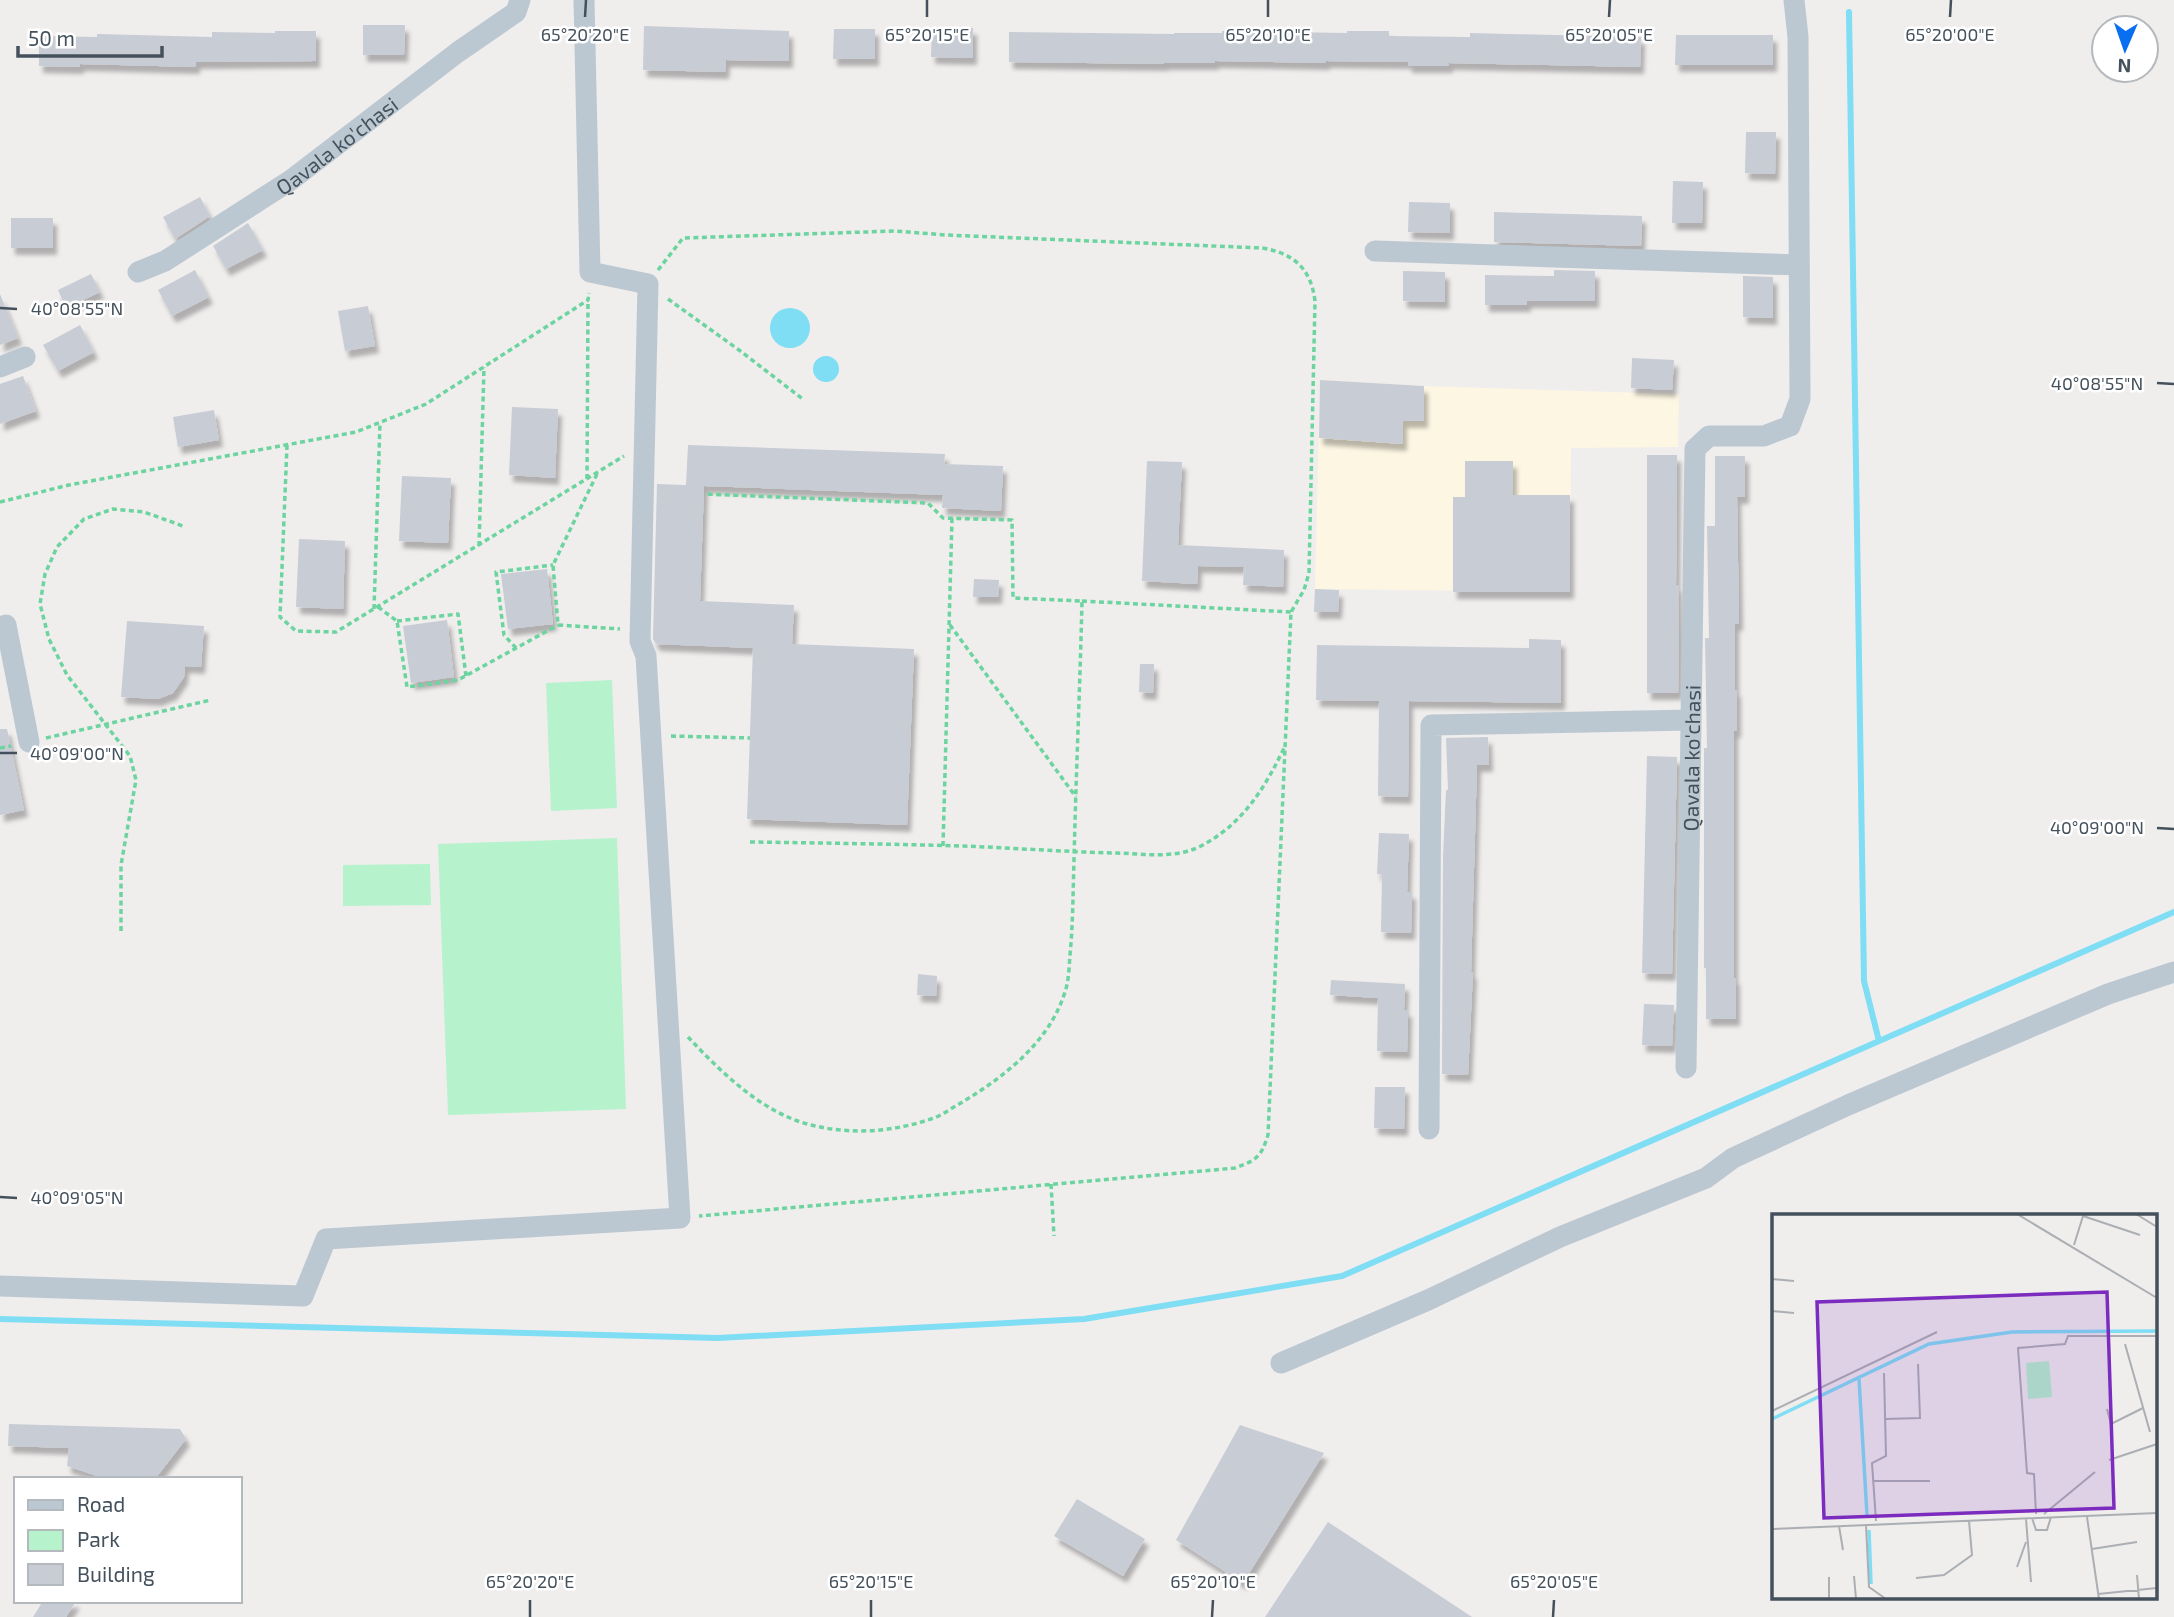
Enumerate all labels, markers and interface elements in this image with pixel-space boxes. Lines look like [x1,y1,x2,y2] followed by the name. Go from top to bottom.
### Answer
[18,14,161,58] scale bar
[2090,14,2160,84] north arrow
[541,23,629,45] text: 65°20'20"E
[885,23,969,45] text: 65°20'15"E
[1225,23,1311,45] text: 65°20'10"E
[1565,23,1653,45] text: 65°20'05"E
[1905,23,1995,45] text: 65°20'00"E
[28,25,75,50] text: 50 m
[2117,55,2132,78] text: N
[271,91,402,200] street label: Qavala ko'chasi
[31,297,123,319] text: 40°08'55"N
[2051,372,2143,394] text: 40°08'55"N
[1677,685,1704,831] street label: Qavala ko'chasi
[30,742,124,764] text: 40°09'00"N
[2050,816,2144,838] text: 40°09'00"N
[31,1186,123,1208] text: 40°09'05"N
[1772,1214,2156,1600] inset map
[14,1477,242,1603] legend
[77,1491,125,1516] text: Road
[77,1526,120,1551] text: Park
[77,1561,155,1586] text: Building
[486,1570,574,1592] text: 65°20'20"E
[829,1570,913,1592] text: 65°20'15"E
[1170,1570,1256,1592] text: 65°20'10"E
[1510,1570,1598,1592] text: 65°20'05"E

